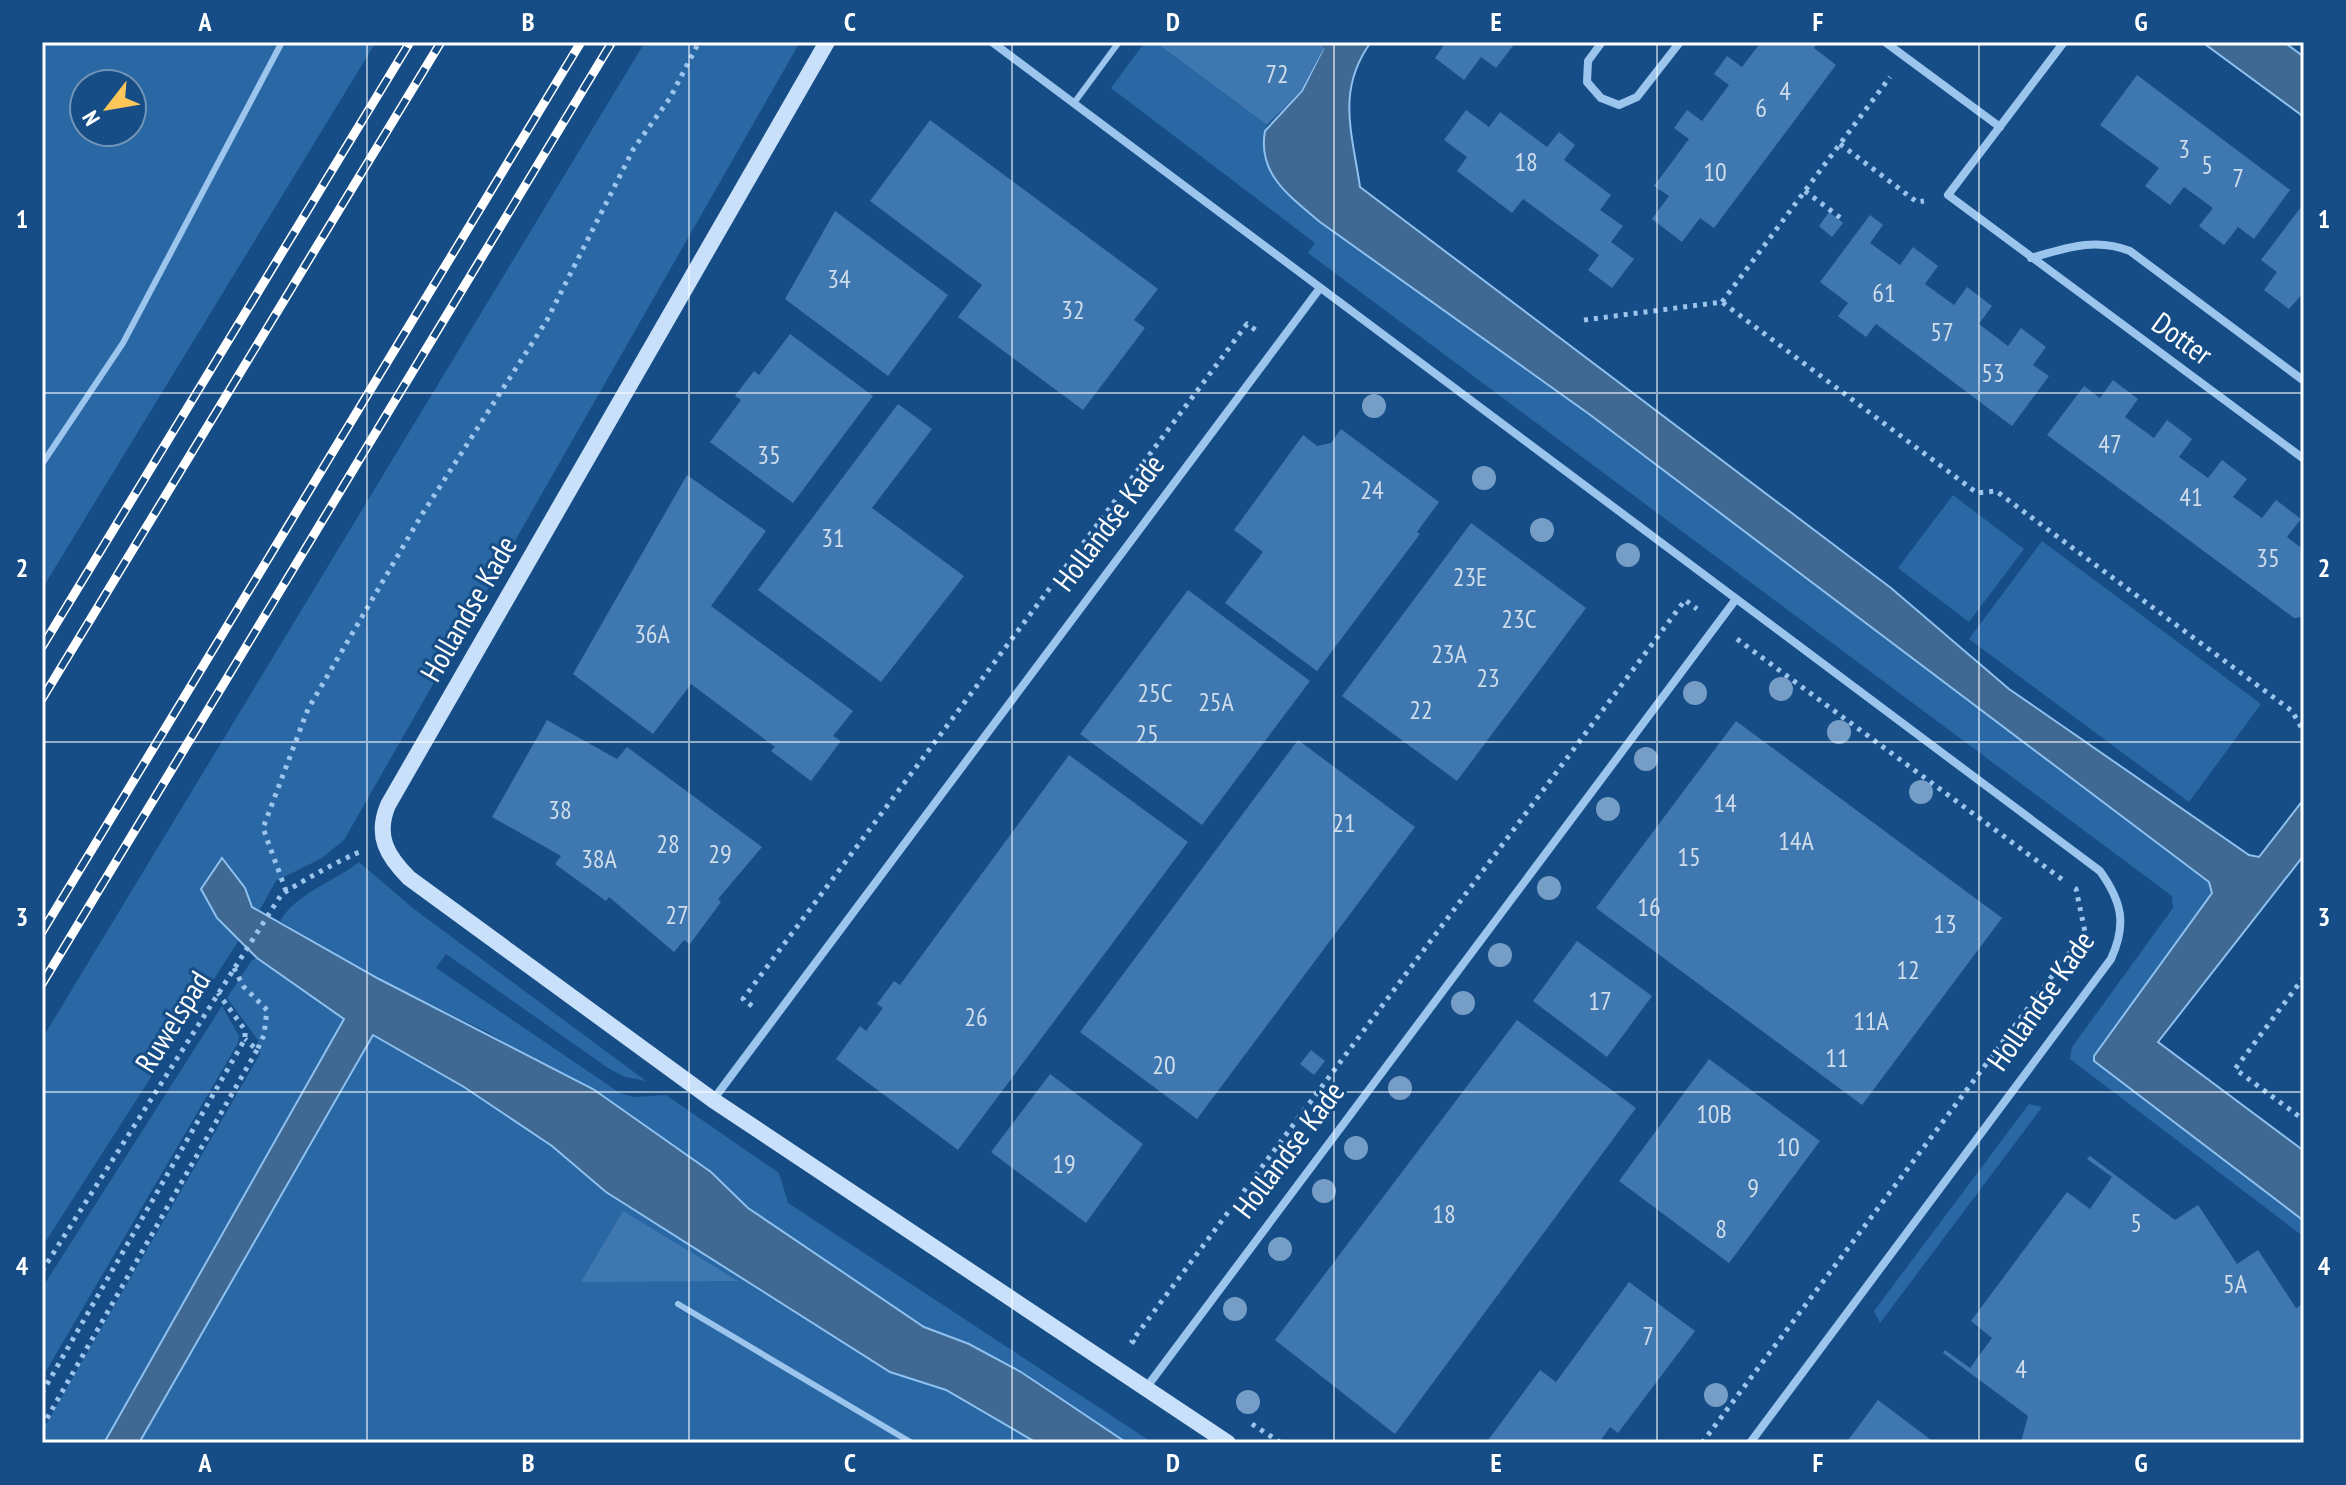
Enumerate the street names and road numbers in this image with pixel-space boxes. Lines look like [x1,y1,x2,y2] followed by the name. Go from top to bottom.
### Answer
[2145,303,2221,373] street label: Dotter
[1044,446,1172,598] street label: Hollandse Kade
[410,529,525,688] street label: Hollandse Kade
[1977,923,2102,1078] street label: Hollandse Kade
[125,963,218,1079] street label: Ruwelspad
[1224,1073,1352,1225] street label: Hollandse Kade

